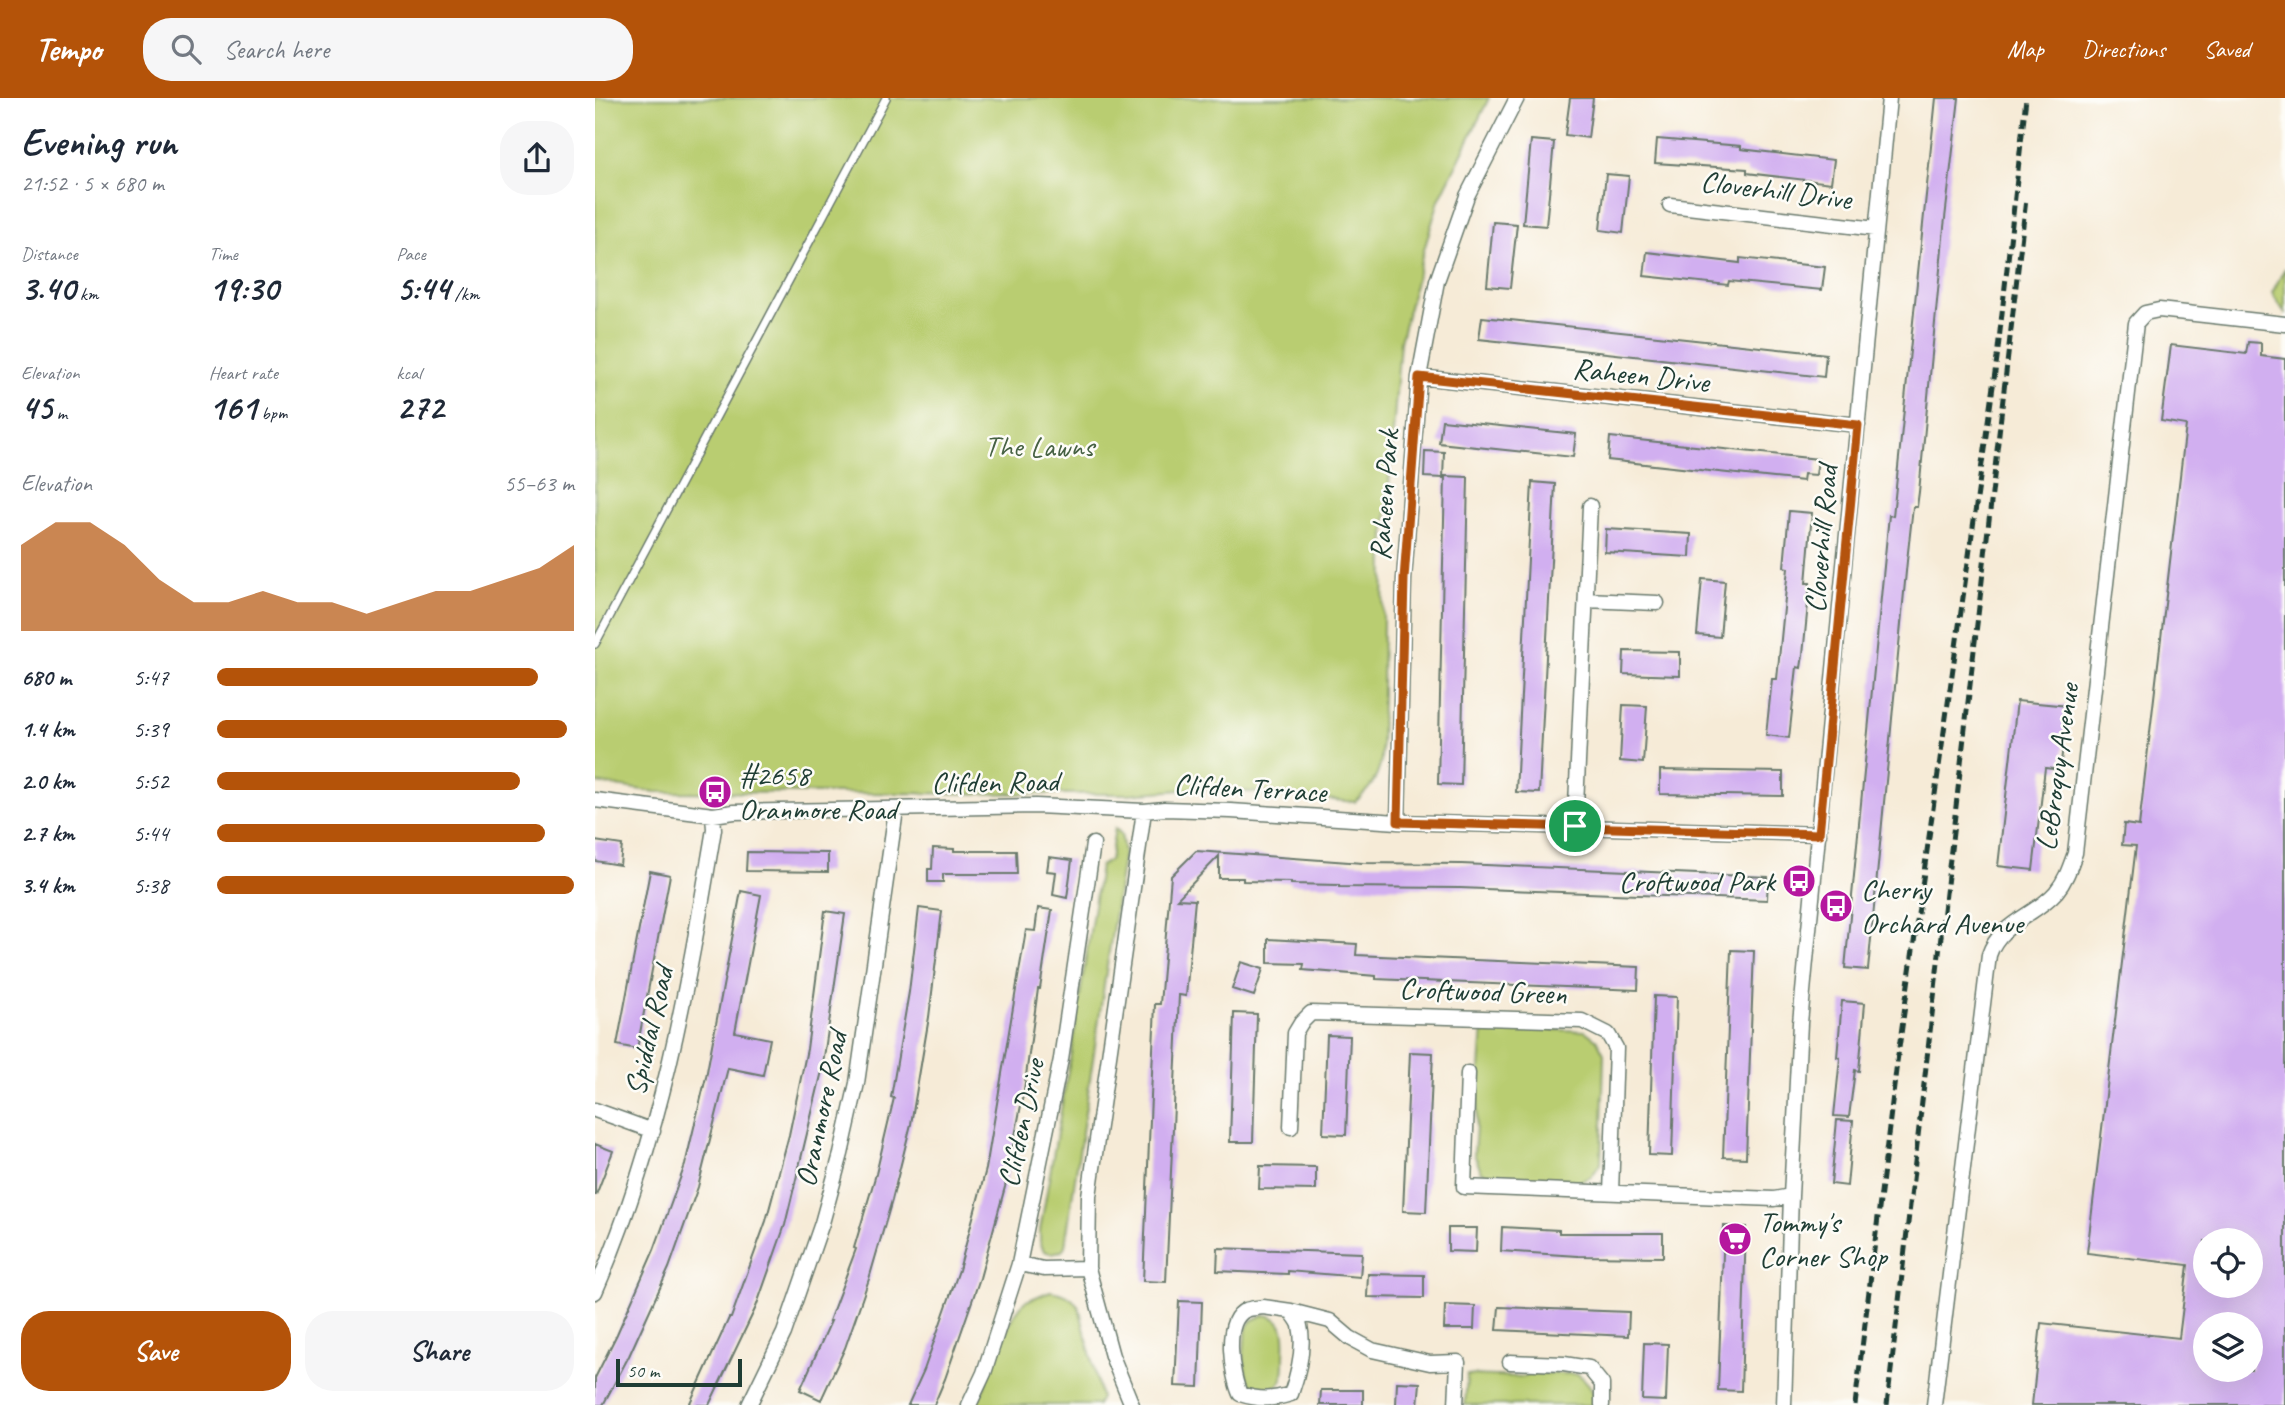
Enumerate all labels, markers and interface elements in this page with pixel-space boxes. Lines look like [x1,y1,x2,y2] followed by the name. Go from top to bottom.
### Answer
[143,18,633,81] search box
[35,28,101,70] text: Tempo
[167,30,205,68] icon: search
[223,33,329,66] text: Search here
[2007,34,2044,64] text: Map
[2082,34,2165,64] text: Directions
[2203,34,2250,64] text: Saved
[21,119,177,166] text: Evening run
[500,121,574,195] button: share
[1699,162,1856,218] street label: Cloverhill Drive
[21,169,164,198] text: 21:52 · 5 × 680 m
[21,242,78,266] text: Distance
[209,242,238,266] text: Time
[396,242,426,266] text: Pace
[21,266,75,311] text: 3.40
[209,266,278,311] text: 19:30
[396,266,450,311] text: 5:44
[75,282,98,306] text: km
[450,282,479,306] text: /km
[1571,349,1713,401] street label: Raheen Drive
[21,361,79,385] text: Elevation
[209,361,278,385] text: Heart rate
[396,361,421,385] text: kcal
[21,385,52,430] text: 45
[209,385,257,430] text: 161
[396,385,443,430] text: 272
[52,401,67,425] text: m
[257,401,287,425] text: bpm
[1360,426,1408,562] street label: Raheen Park
[984,427,1096,465] park label: The Lawns
[1796,460,1847,614] street label: Cloverhill Road
[21,469,92,498] text: Elevation
[504,469,574,498] text: 55–63 m
[21,663,71,692] text: 680 m
[133,663,169,692] text: 5:47
[2026,679,2088,853] street label: LeBroquy Avenue
[21,715,75,744] text: 1.4 km
[133,715,169,744] text: 5:39
[739,756,901,828] place label: #2658 Oranmore Road
[931,762,1063,802] street label: Clifden Road
[1173,765,1330,811] street label: Clifden Terrace
[21,767,75,796] text: 2.0 km
[133,767,169,796] text: 5:52
[696,773,734,811] bus stop icon: #2658 Oranmore Road
[1545,796,1605,856] pin
[1556,807,1594,845] icon: arrive
[21,819,74,848] text: 2.7 km
[133,819,169,848] text: 5:44
[1619,862,1777,900] place label: Croftwood Park
[1780,862,1818,900] bus stop icon: Croftwood Park
[1861,870,2025,942] place label: Cherry Orchard Avenue
[21,871,75,900] text: 3.4 km
[133,871,169,900] text: 5:38
[1817,887,1855,925] bus stop icon: Cherry Orchard Avenue
[616,959,683,1099] street label: Spiddal Road
[1399,969,1568,1013] street label: Croftwood Green
[786,1024,857,1190] street label: Oranmore Road
[989,1054,1054,1190] street label: Clifden Drive
[1759,1203,1889,1275] place label: Tommy's Corner Shop
[1716,1220,1754,1258] supermarket icon: Tommy's Corner Shop
[2193,1228,2263,1382] map controls
[2193,1228,2263,1298] button: locate
[21,1311,291,1391] button: Save
[305,1311,574,1391] button: Share
[2193,1312,2263,1382] button: layers
[616,1356,742,1388] scale bar
[627,1359,659,1383] text: 50 m

